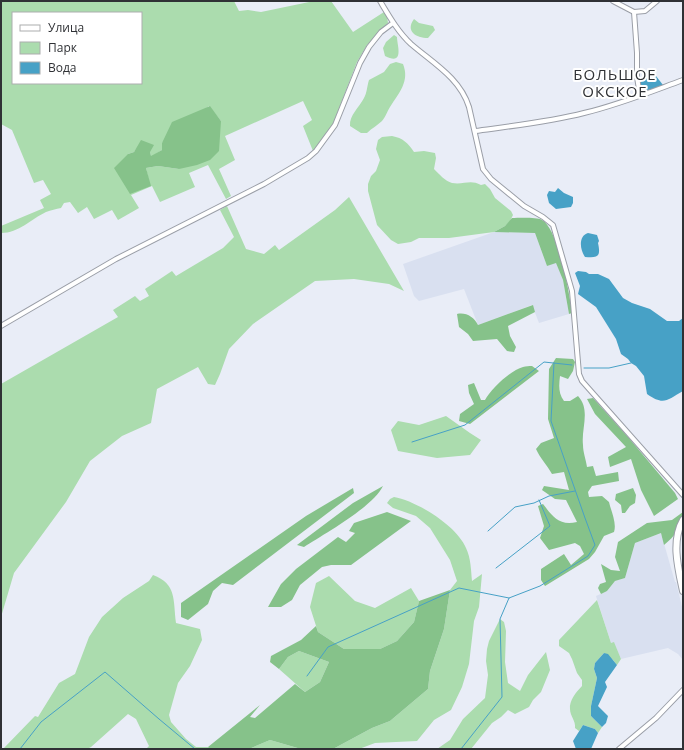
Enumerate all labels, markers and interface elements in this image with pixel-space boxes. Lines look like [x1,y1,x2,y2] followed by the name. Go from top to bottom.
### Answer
[12,12,142,84] legend
[48,19,84,36] text: Улица
[48,39,78,56] text: Парк
[48,59,77,76] text: Вода
[573,64,657,101] district label: БОЛЬШОЕ ОКСКОЕ

